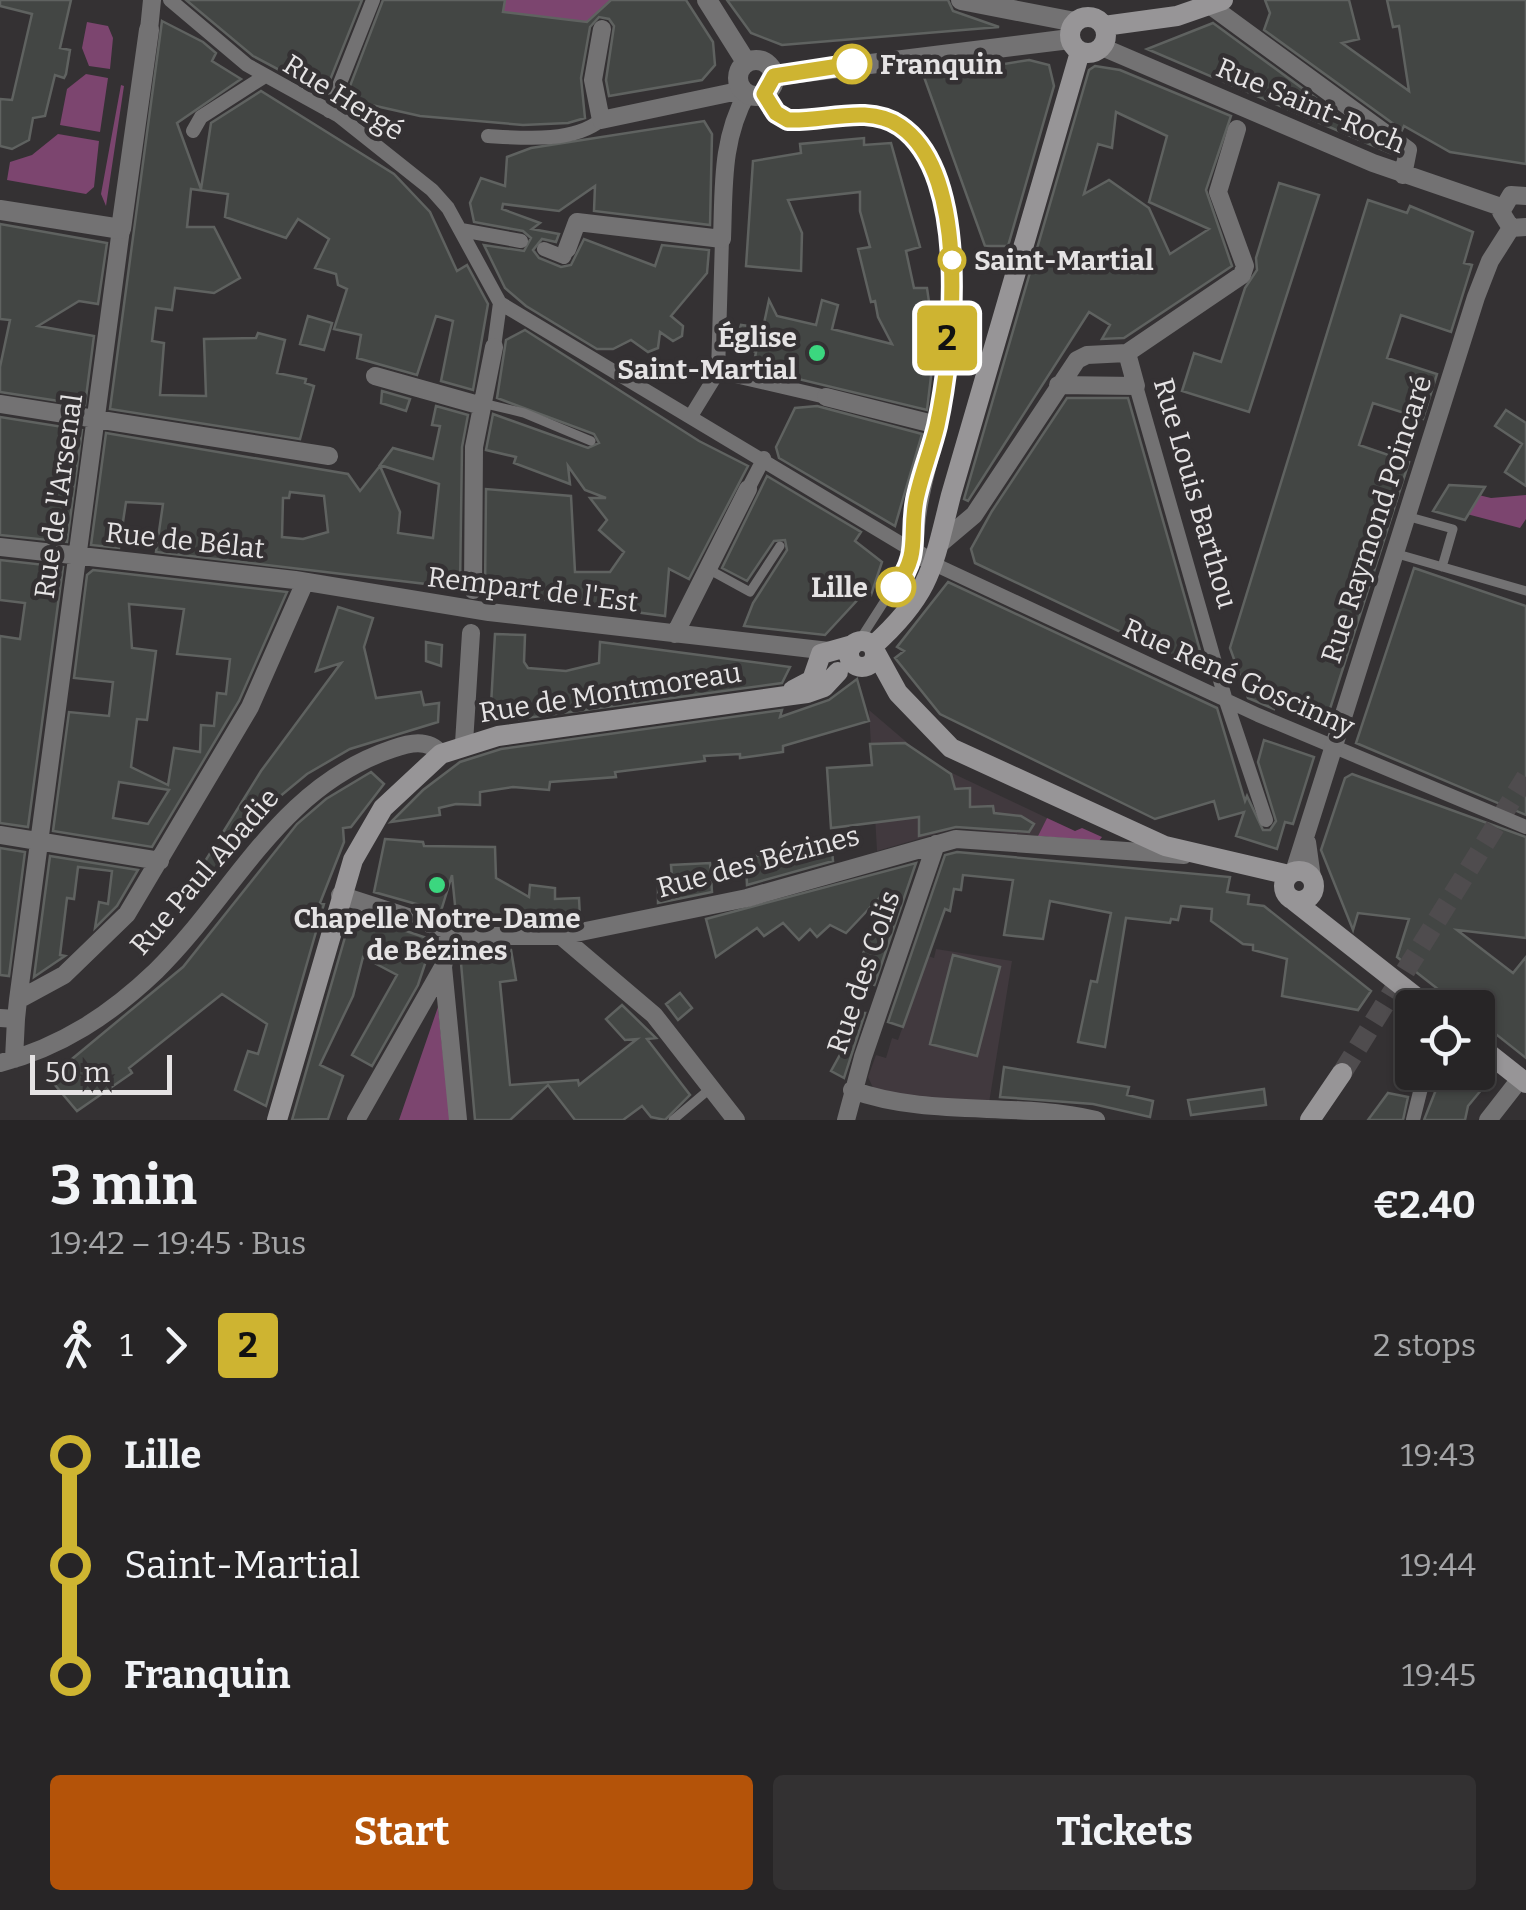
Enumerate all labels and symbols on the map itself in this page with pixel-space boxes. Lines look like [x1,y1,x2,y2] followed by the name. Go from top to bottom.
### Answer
[833,45,871,83] marker: Franquin
[277,47,410,147] street label: Rue Hergé
[880,48,1003,81] place label: Franquin
[1211,51,1410,160] street label: Rue Saint-Roch
[974,244,1154,277] place label: Saint-Martial
[939,247,965,273] marker: Saint-Martial
[914,306,980,370] line badge: 2
[617,320,797,386] place label: Église Saint-Martial
[806,342,828,364] marker: Église Saint-Martial
[1314,371,1439,667] street label: Rue Raymond Poincaré
[1147,374,1244,612] street label: Rue Louis Barthou
[28,392,89,600] street label: Rue de l'Arsenal
[104,516,266,565] street label: Rue de Bélat
[426,560,640,619] street label: Rempart de l'Est
[877,568,915,606] marker: Lille
[811,571,868,604] place label: Lille
[1118,612,1360,743] street label: Rue René Goscinny
[477,655,743,729] street label: Rue de Montmoreau
[123,781,286,961] street label: Rue Paul Abadie
[653,819,863,904] street label: Rue des Bézines
[426,874,448,896] marker: Chapelle Notre-Dame de Bézines
[820,886,907,1058] street label: Rue des Colis
[293,902,581,967] place label: Chapelle Notre-Dame de Bézines
[30,1050,172,1094] scale bar

